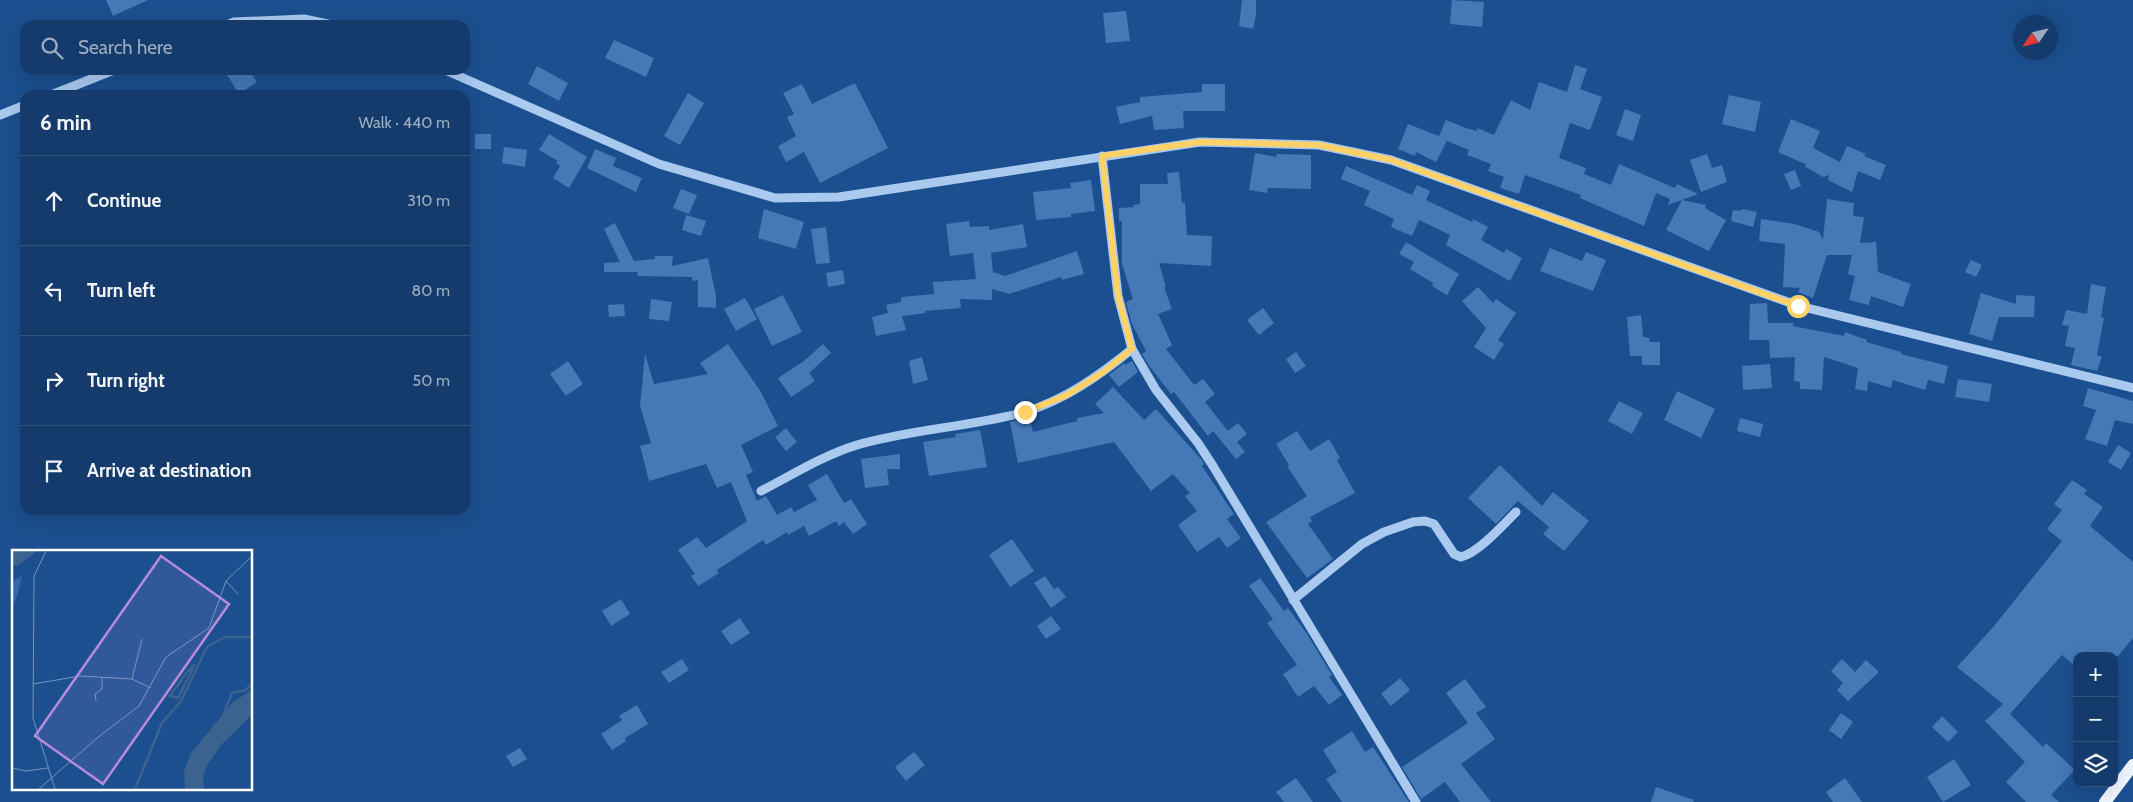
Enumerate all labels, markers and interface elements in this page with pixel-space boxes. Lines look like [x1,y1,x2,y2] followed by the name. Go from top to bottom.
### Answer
[2013,15,2058,60] north arrow
[20,20,470,75] search box
[38,34,66,62] icon: search
[78,36,172,59] text: Search here
[40,110,91,135] text: 6 min
[359,113,450,132] text: Walk · 440 m
[40,187,68,215] icon: ahead
[87,189,161,212] text: Continue
[407,191,450,210] text: 310 m
[40,277,68,305] icon: left
[87,279,155,302] text: Turn left
[412,281,450,300] text: 80 m
[1787,295,1810,318] route start
[40,367,68,395] icon: right
[87,369,165,392] text: Turn right
[413,371,450,390] text: 50 m
[1014,401,1037,424] route end
[40,457,68,485] icon: arrive
[87,459,251,482] text: Arrive at destination
[12,550,252,790] inset map
[2073,652,2118,787] map controls
[2073,652,2118,697] button: +
[2073,697,2118,742] button: −
[2073,742,2118,787] button: layers

